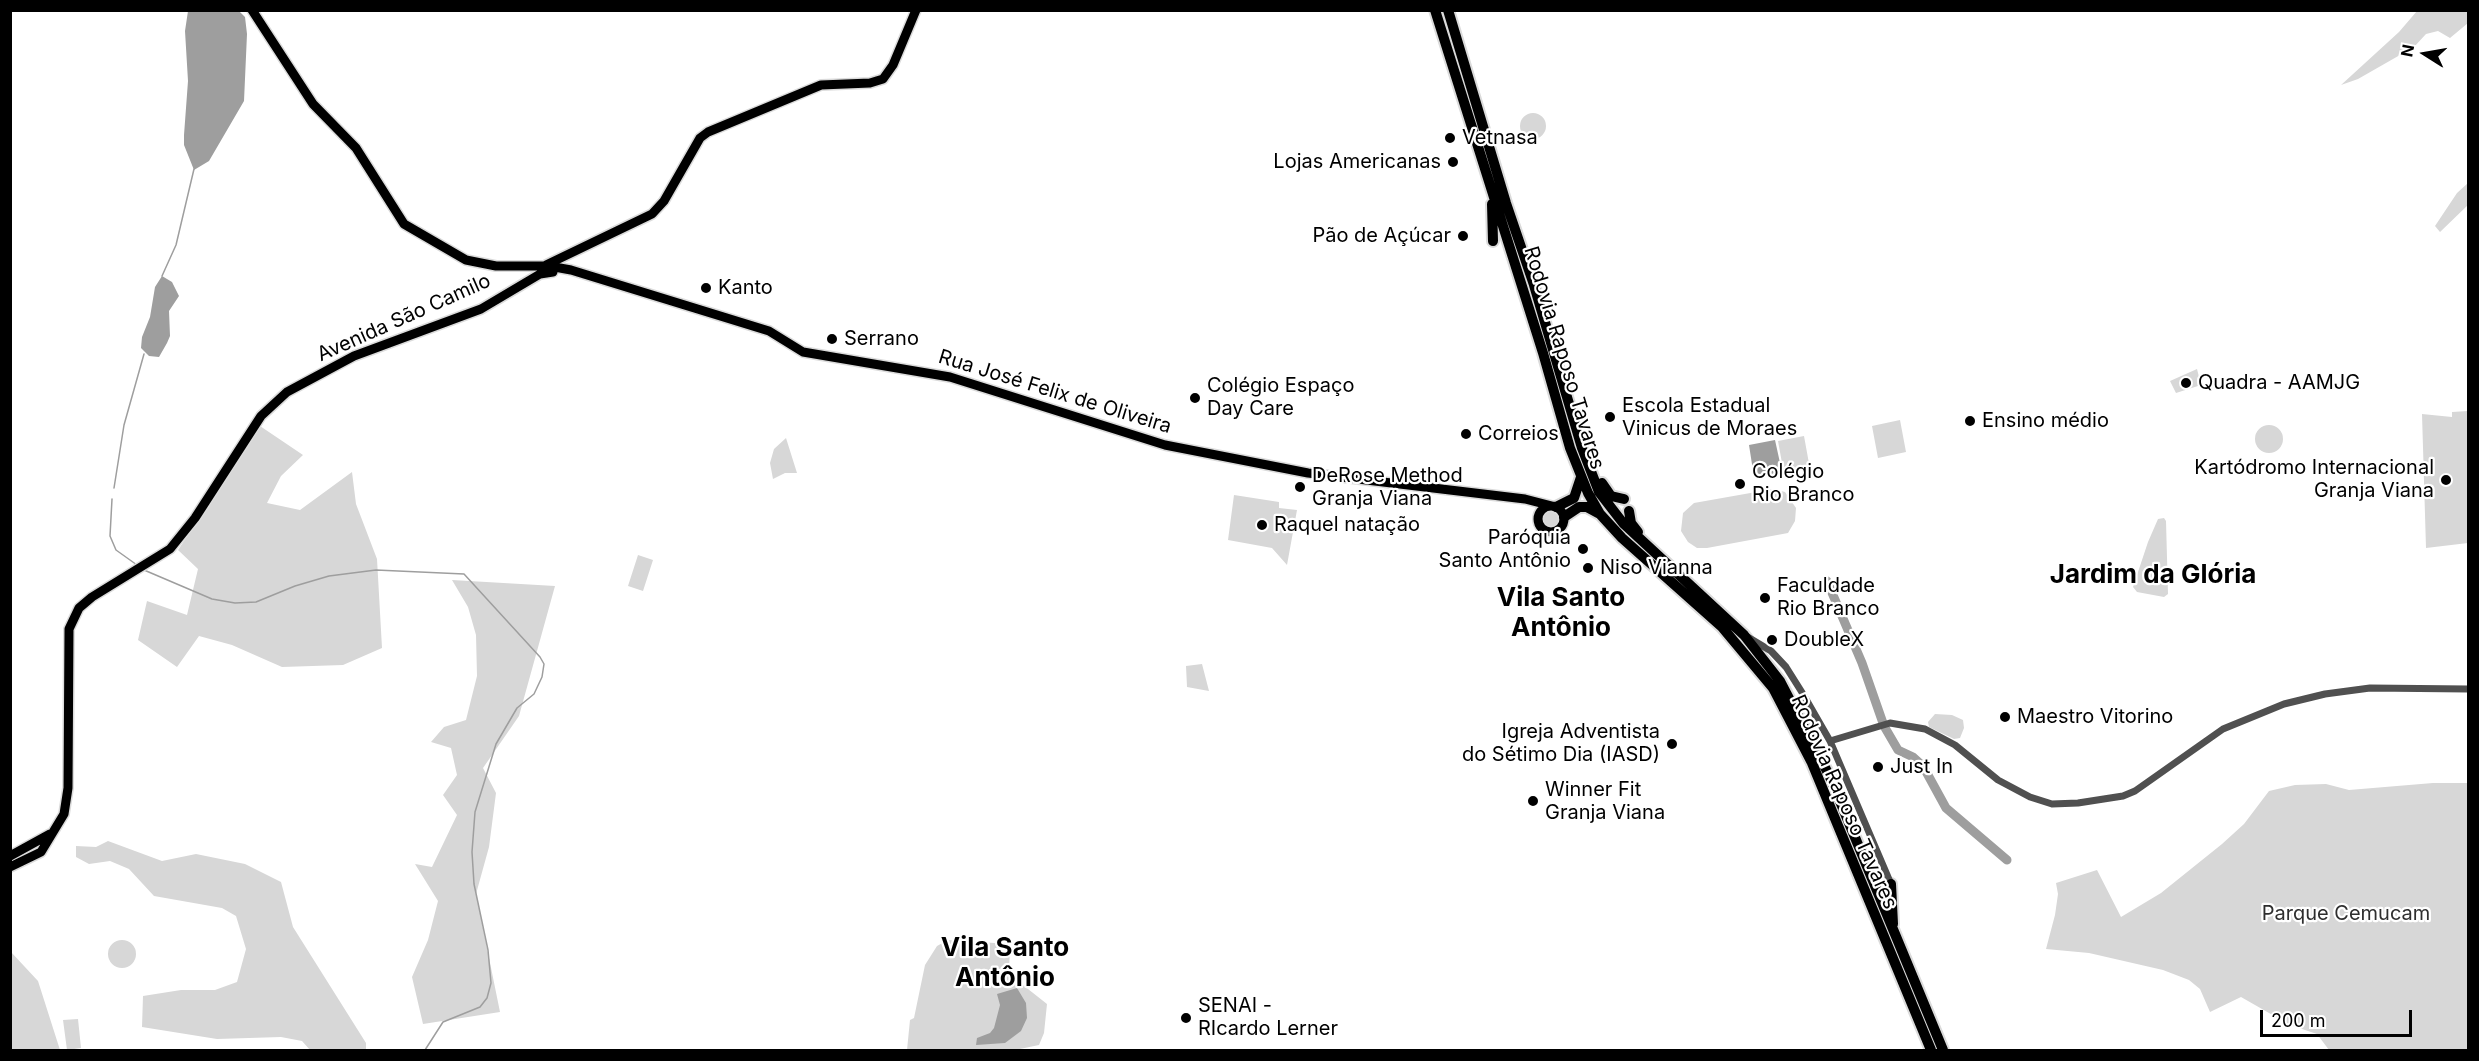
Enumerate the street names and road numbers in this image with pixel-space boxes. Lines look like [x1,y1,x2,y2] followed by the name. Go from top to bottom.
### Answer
[1519,244,1609,472] street label: Rodovia Raposo Tavares
[314,269,494,367] street label: Avenida São Camilo
[936,345,1174,439] street label: Rua José Felix de Oliveira
[1786,691,1902,913] street label: Rodovia Raposo Tavares

